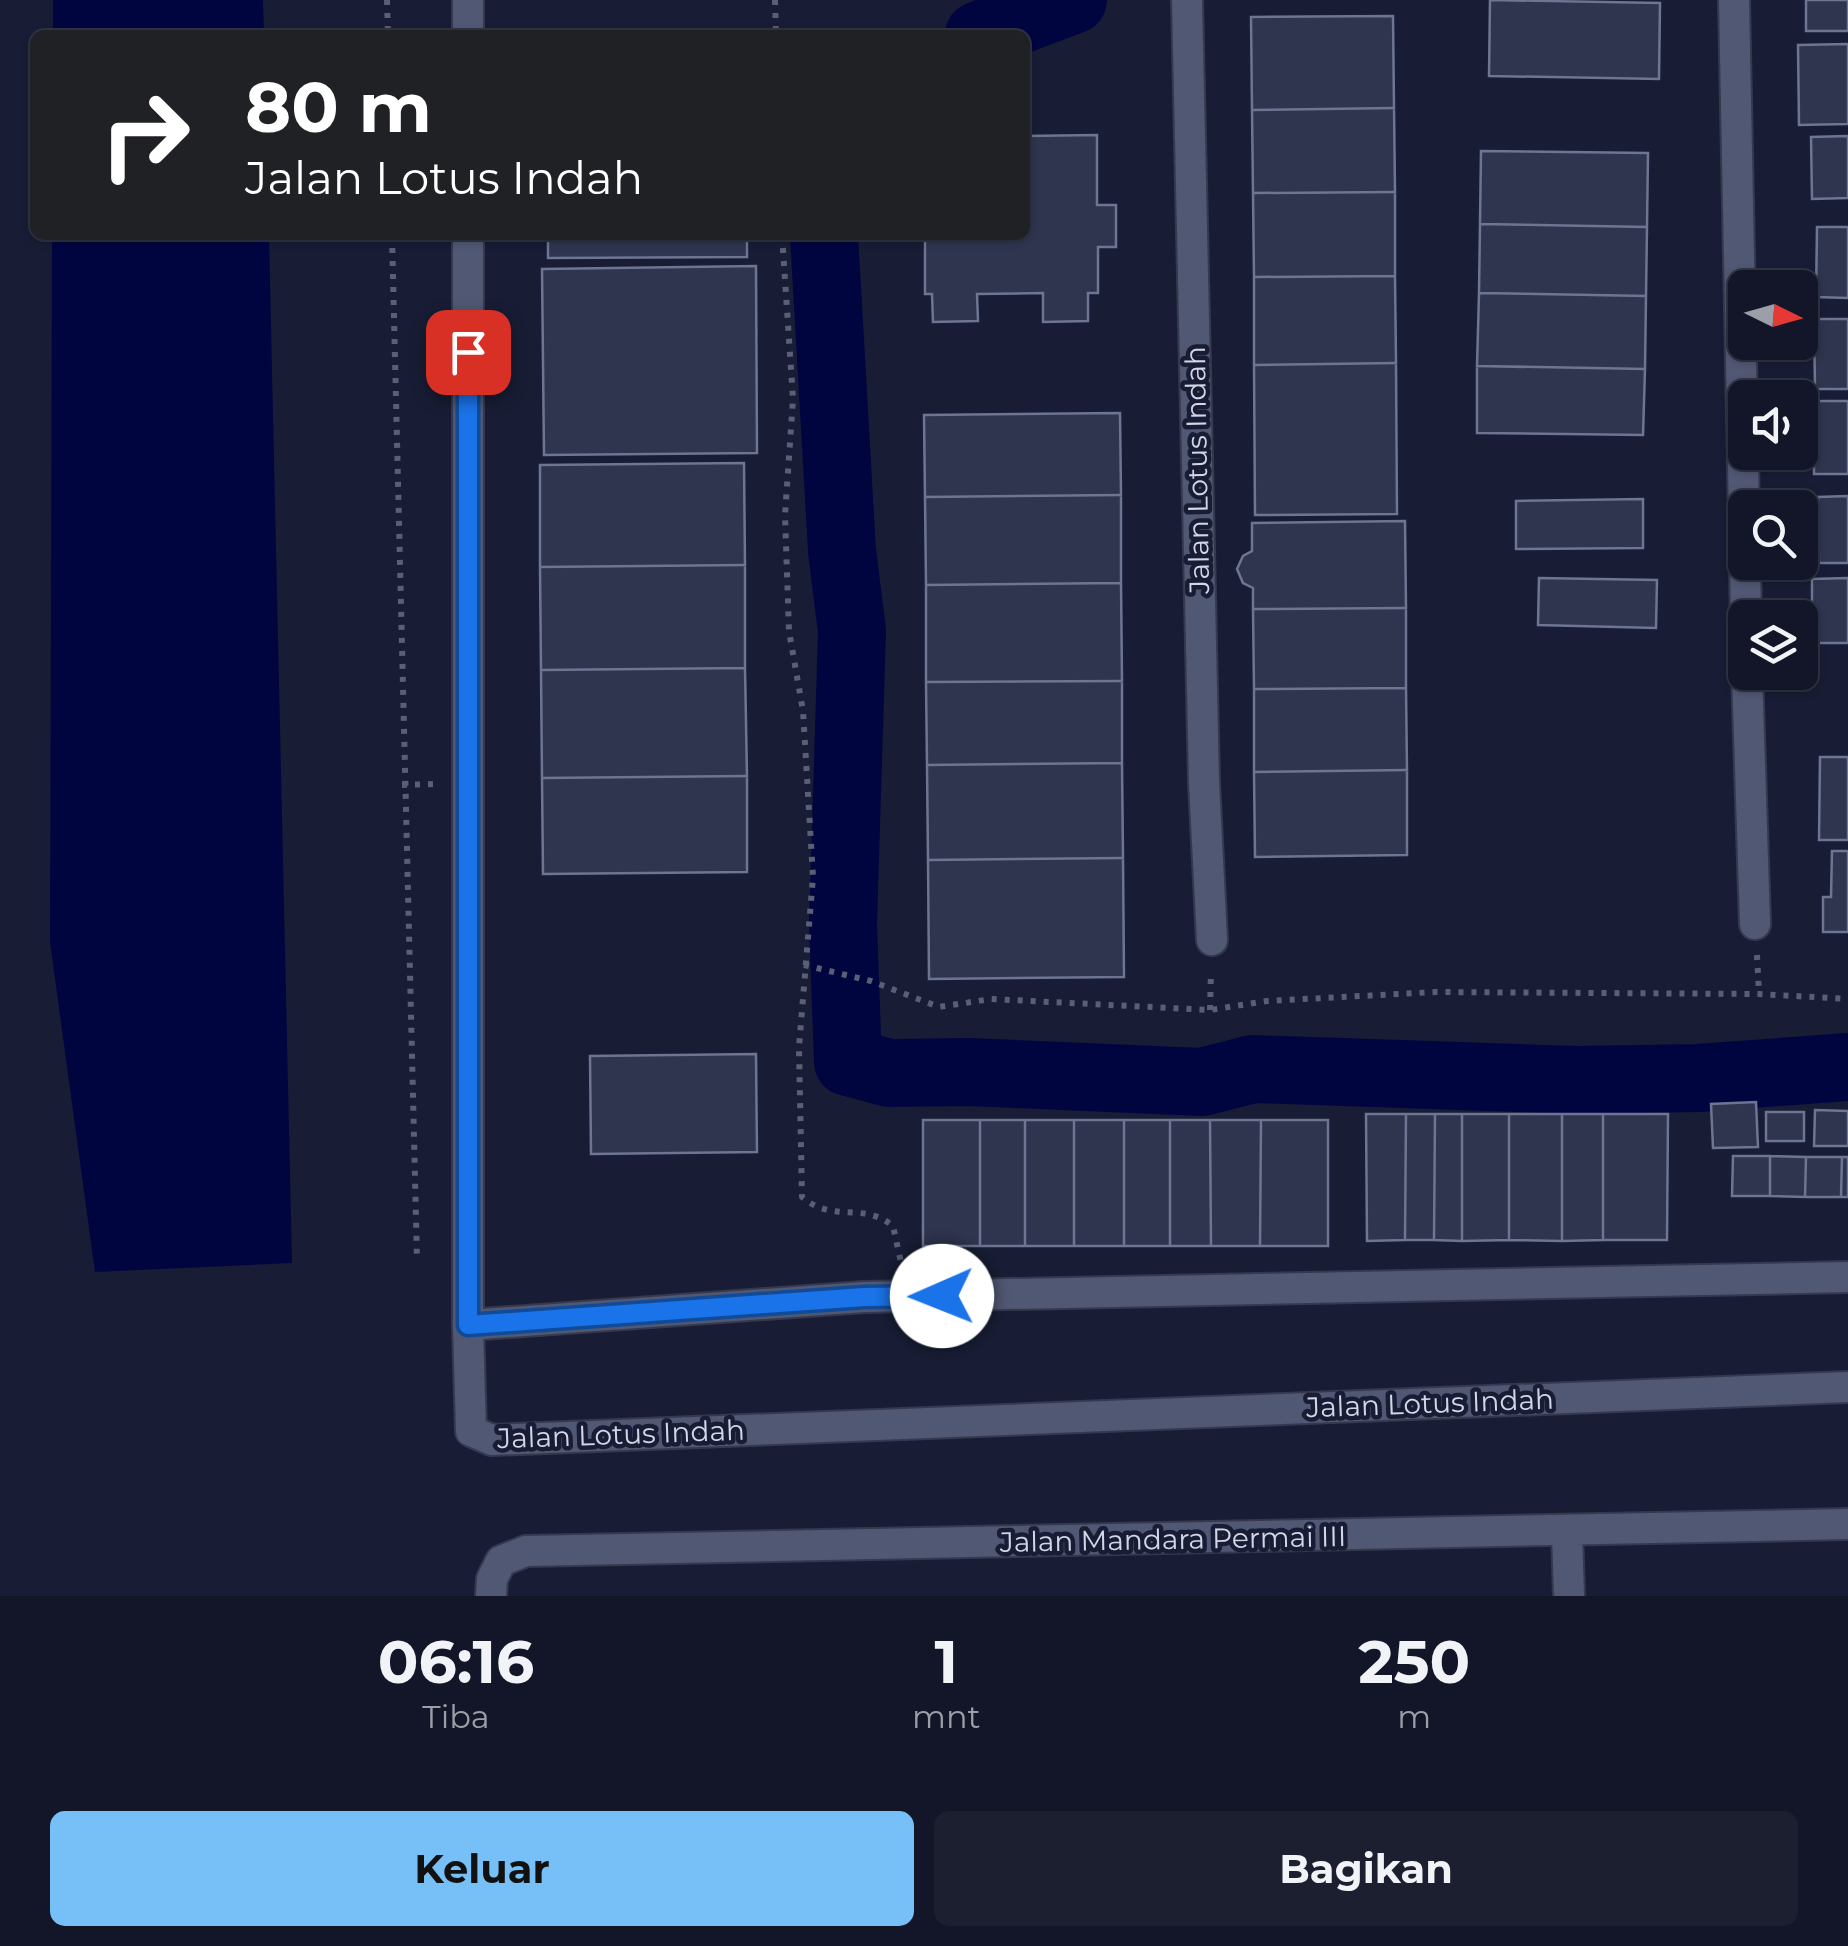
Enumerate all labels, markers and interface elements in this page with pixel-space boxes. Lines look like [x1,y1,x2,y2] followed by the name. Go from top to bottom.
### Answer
[245,64,432,150] text: 80 m
[80,70,210,200] icon: right
[245,150,643,205] text: Jalan Lotus Indah
[1728,270,1818,360] north arrow
[1728,270,1818,690] map controls
[426,310,511,395] pin
[441,325,496,380] icon: arrive
[1178,346,1216,595] street label: Jalan Lotus Indah
[1728,380,1818,470] button: sound
[1728,490,1818,580] button: search
[1728,600,1818,690] button: layers
[890,1244,994,1348] position arrow
[1305,1382,1554,1424] street label: Jalan Lotus Indah
[496,1413,745,1455] street label: Jalan Lotus Indah
[998,1519,1347,1559] street label: Jalan Mandara Permai III
[378,1625,534,1698] text: 06:16
[935,1625,958,1698] text: 1
[1358,1625,1470,1698] text: 250
[422,1697,490,1736] text: Tiba
[912,1697,981,1736] text: mnt
[1397,1697,1431,1736] text: m
[50,1811,914,1926] button: Keluar
[934,1811,1798,1926] button: Bagikan

